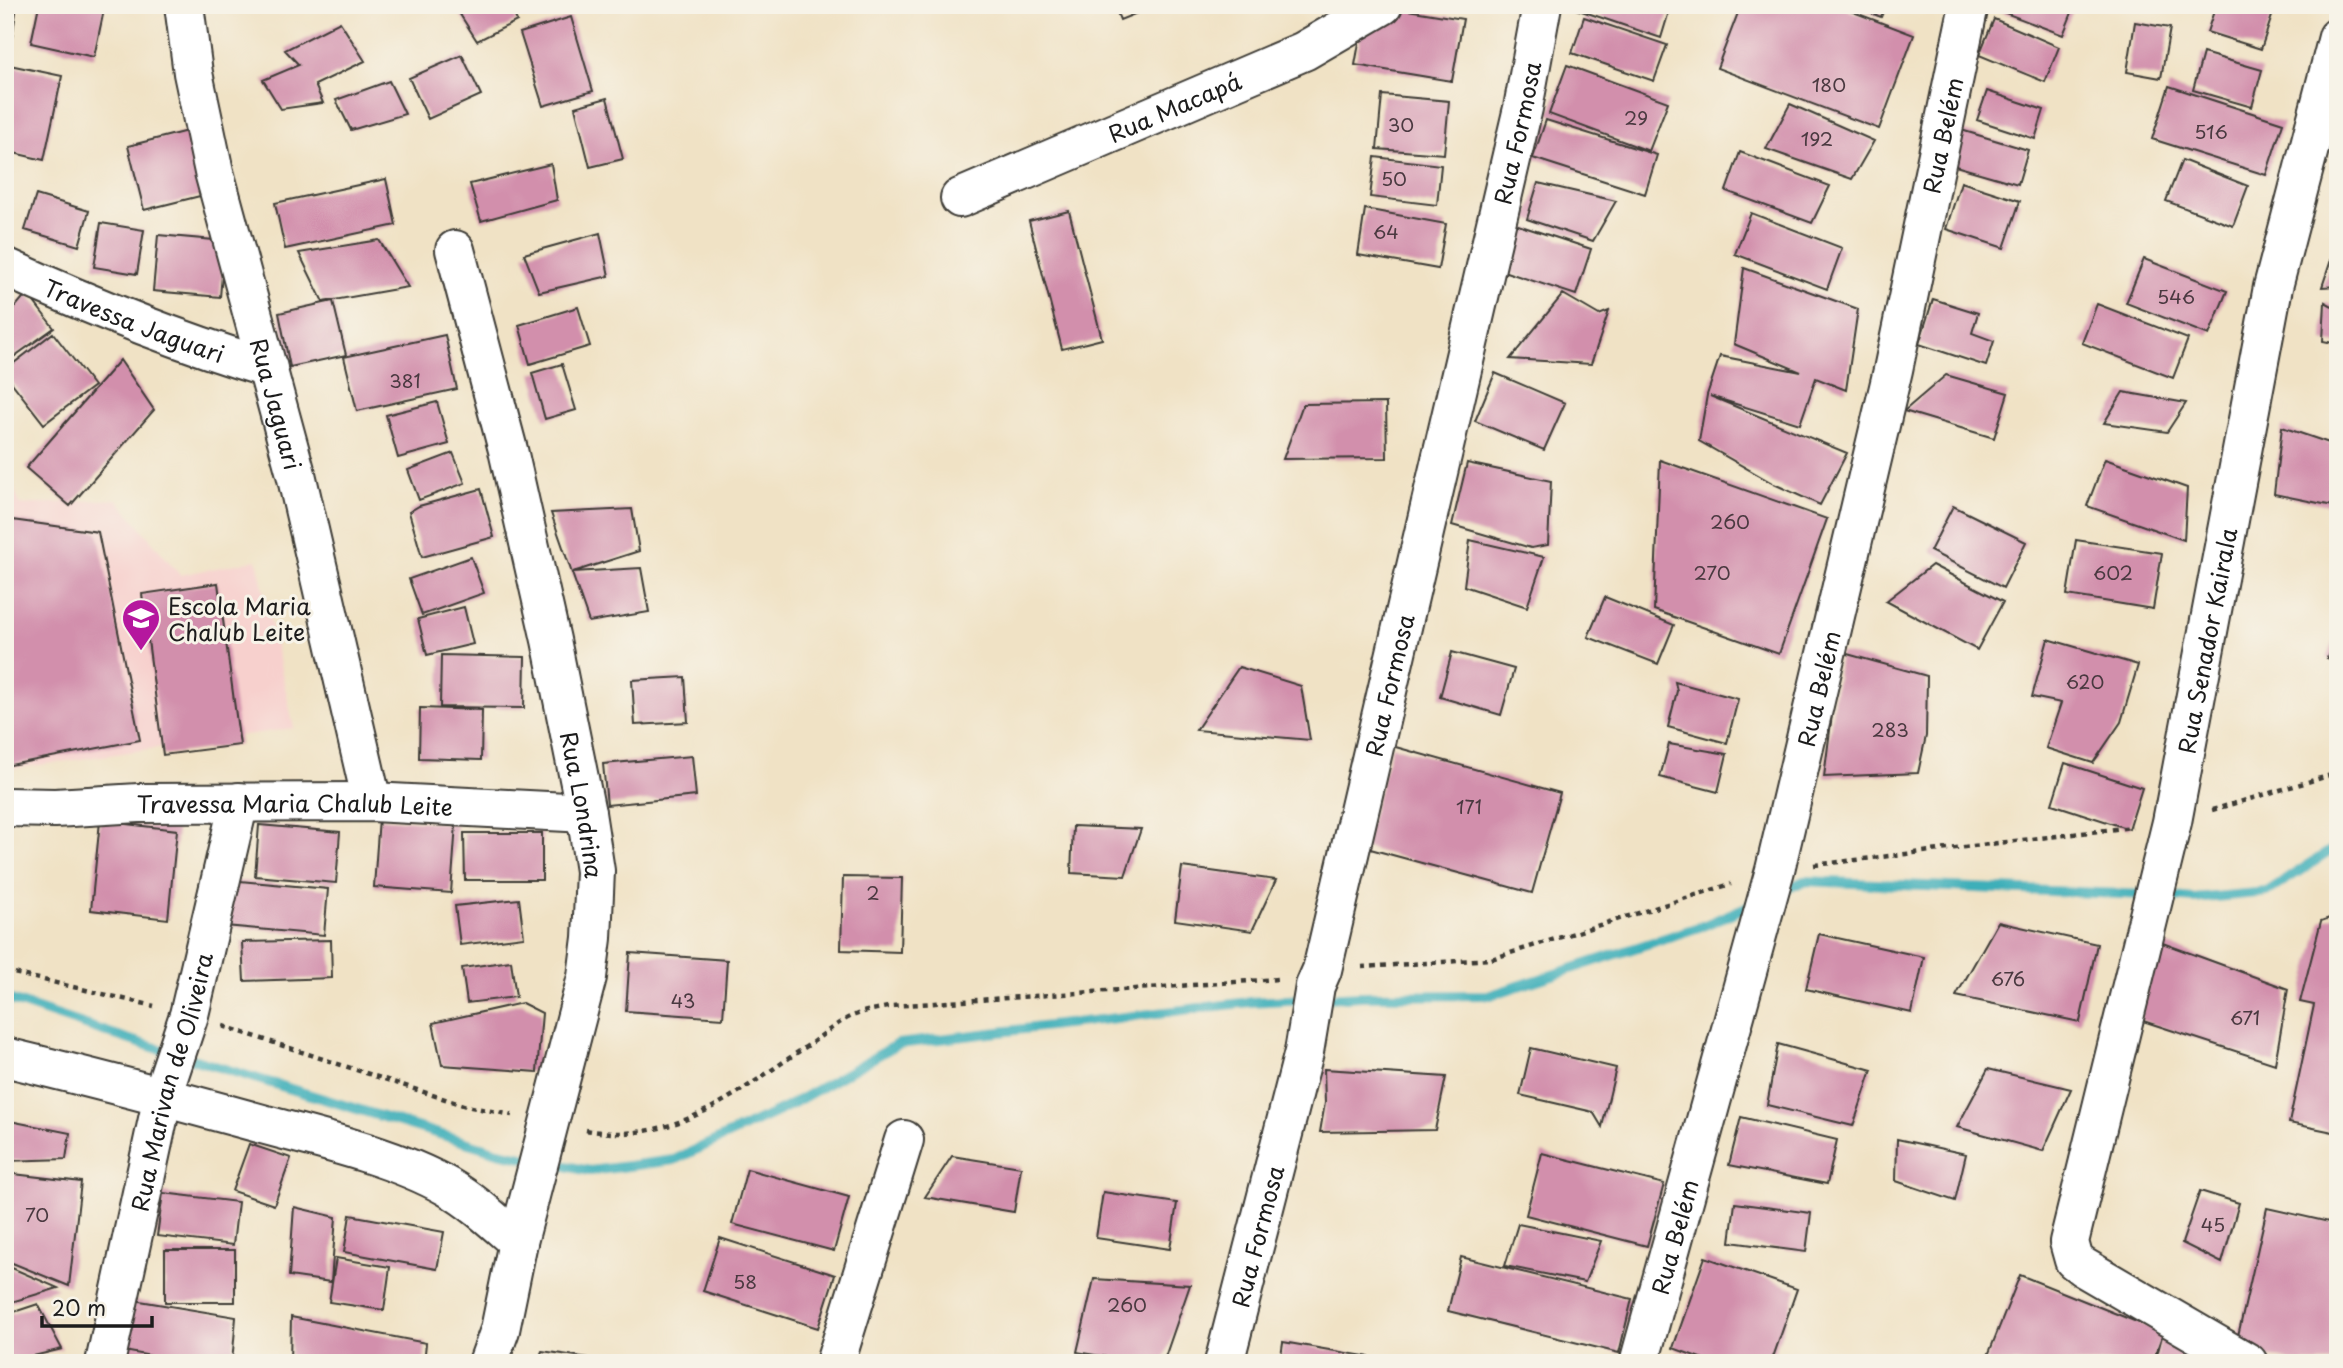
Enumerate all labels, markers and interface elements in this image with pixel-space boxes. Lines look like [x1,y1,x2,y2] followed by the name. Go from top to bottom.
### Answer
[1484,58,1549,208] street label: Rua Formosa
[1102,62,1247,150] street label: Rua Macapá
[1812,70,1846,98] house number: 180
[1913,74,1971,197] street label: Rua Belém
[1624,103,1648,131] house number: 29
[1388,110,1414,138] house number: 30
[2194,117,2228,145] house number: 516
[1801,124,1833,152] house number: 192
[1381,164,1407,192] house number: 50
[1373,217,1399,245] house number: 64
[39,269,229,371] street label: Travessa Jaguari
[2157,282,2195,310] house number: 546
[242,334,312,474] street label: Rua Jaguari
[389,366,421,394] house number: 381
[1710,507,1750,535] house number: 260
[2168,525,2245,756] street label: Rua Senador Kairala
[1693,558,1731,586] house number: 270
[2093,558,2133,586] house number: 602
[168,588,311,649] place label: Escola Maria Chalub Leite
[120,597,162,652] school or university icon: Escola Maria Chalub Leite
[1355,610,1422,760] street label: Rua Formosa
[1787,627,1848,750] street label: Rua Belém
[2066,667,2104,695] house number: 620
[1871,715,1909,743] house number: 283
[552,728,613,880] street label: Rua Londrina
[137,784,454,824] street label: Travessa Maria Chalub Leite
[1456,792,1482,820] house number: 171
[866,878,880,906] house number: 2
[121,948,221,1214] street label: Rua Marivan de Oliveira
[1991,964,2025,992] house number: 676
[671,986,695,1014] house number: 43
[2230,1003,2260,1031] house number: 671
[1222,1161,1292,1311] street label: Rua Formosa
[1641,1175,1706,1298] street label: Rua Belém
[25,1200,49,1228] house number: 70
[2201,1210,2225,1238] house number: 45
[733,1267,757,1295] house number: 58
[42,1284,152,1328] scale bar
[1107,1290,1147,1318] house number: 260
[52,1291,106,1323] text: 20 m

